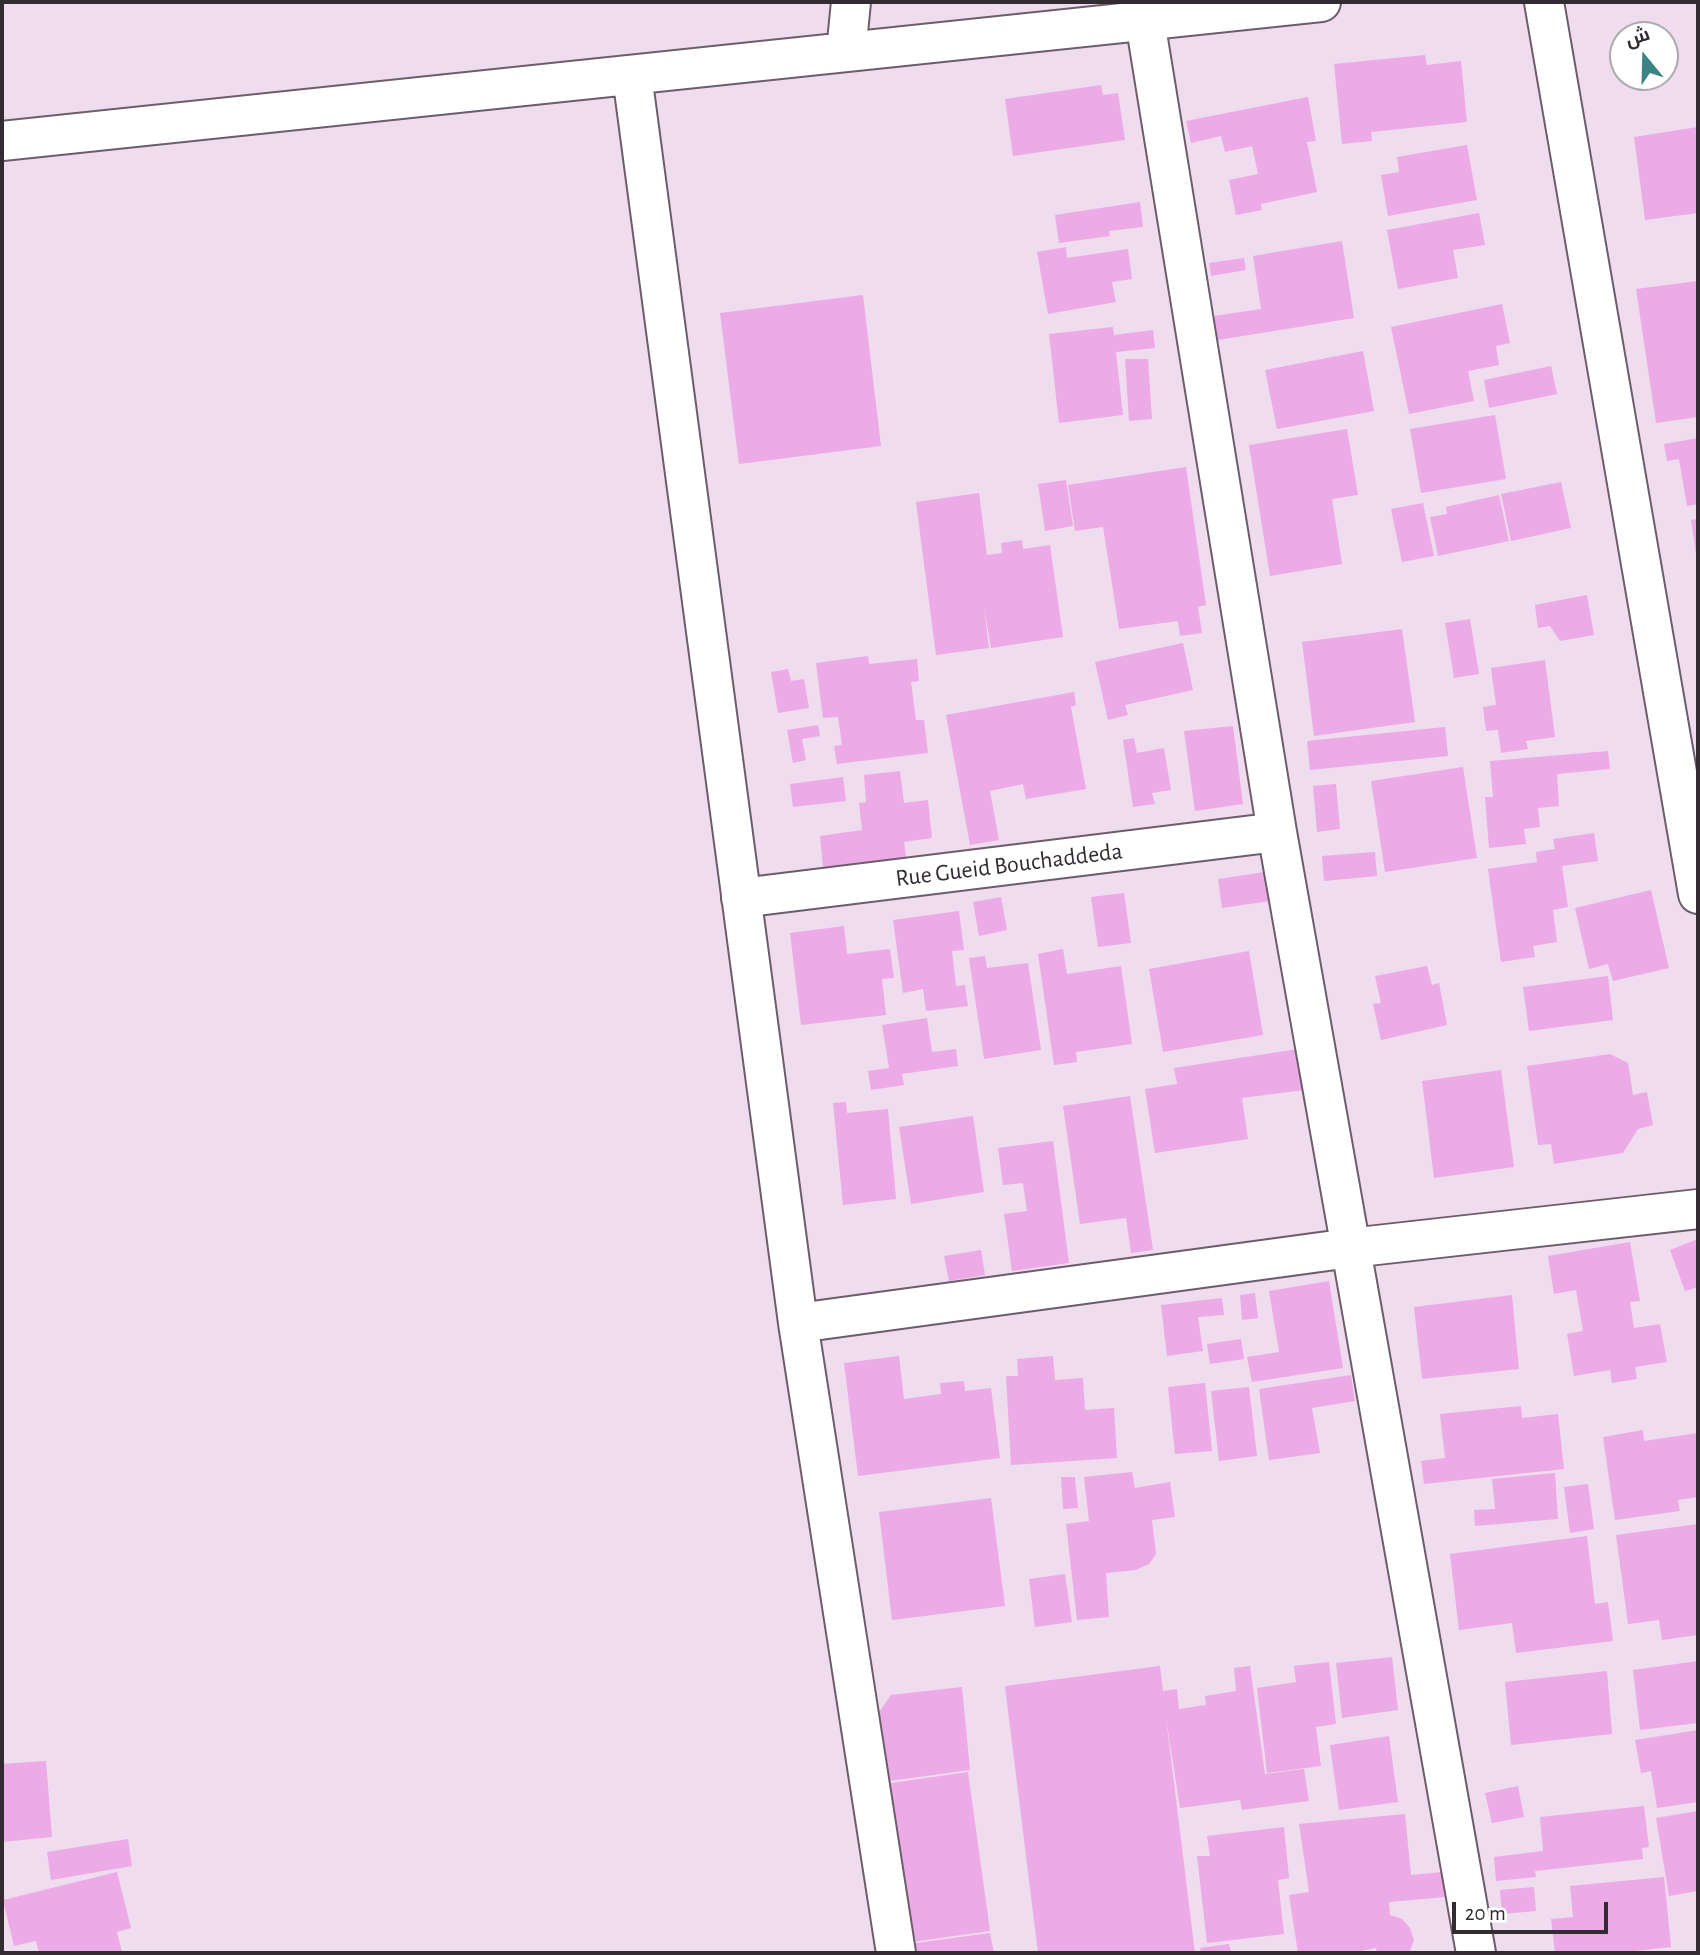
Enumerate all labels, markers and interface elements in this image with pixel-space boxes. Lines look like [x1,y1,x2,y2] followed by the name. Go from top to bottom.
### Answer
[1609,21,1679,91] north arrow
[1623,25,1652,51] text: ش
[894,837,1124,893] street label: Rue Gueid Bouchaddeda
[1455,1888,1611,1932] scale bar
[1465,1903,1506,1924] text: 20 m

